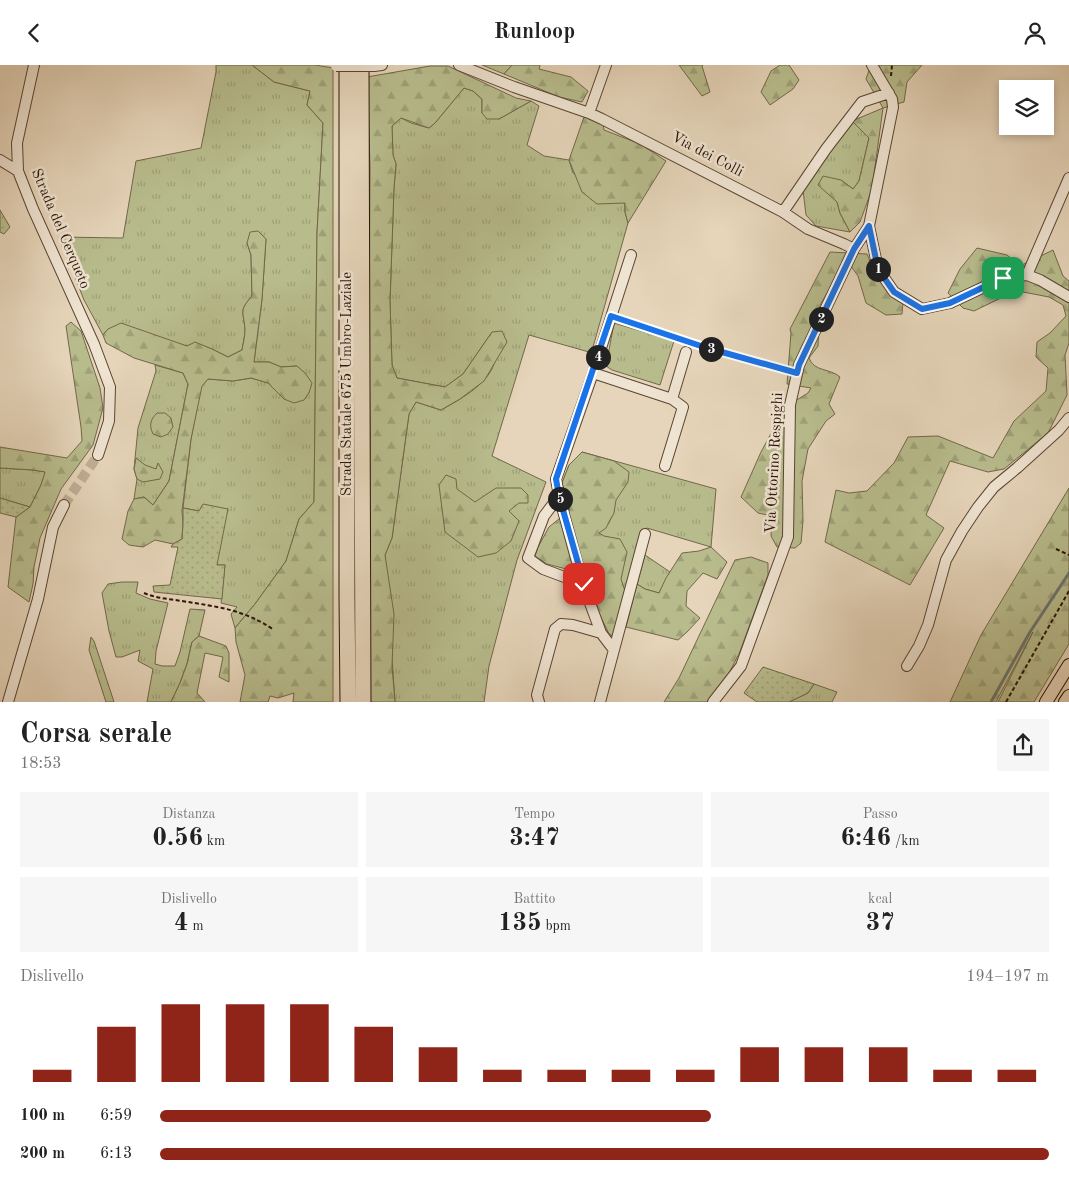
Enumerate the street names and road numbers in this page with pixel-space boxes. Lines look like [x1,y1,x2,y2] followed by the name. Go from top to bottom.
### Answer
[669,130,745,180] street label: Via dei Colli
[28,167,92,291] street label: Strada del Cerqueto
[340,272,355,496] street label: Strada Statale 675 Umbro-Laziale
[764,392,786,534] street label: Via Ottorino Respighi

